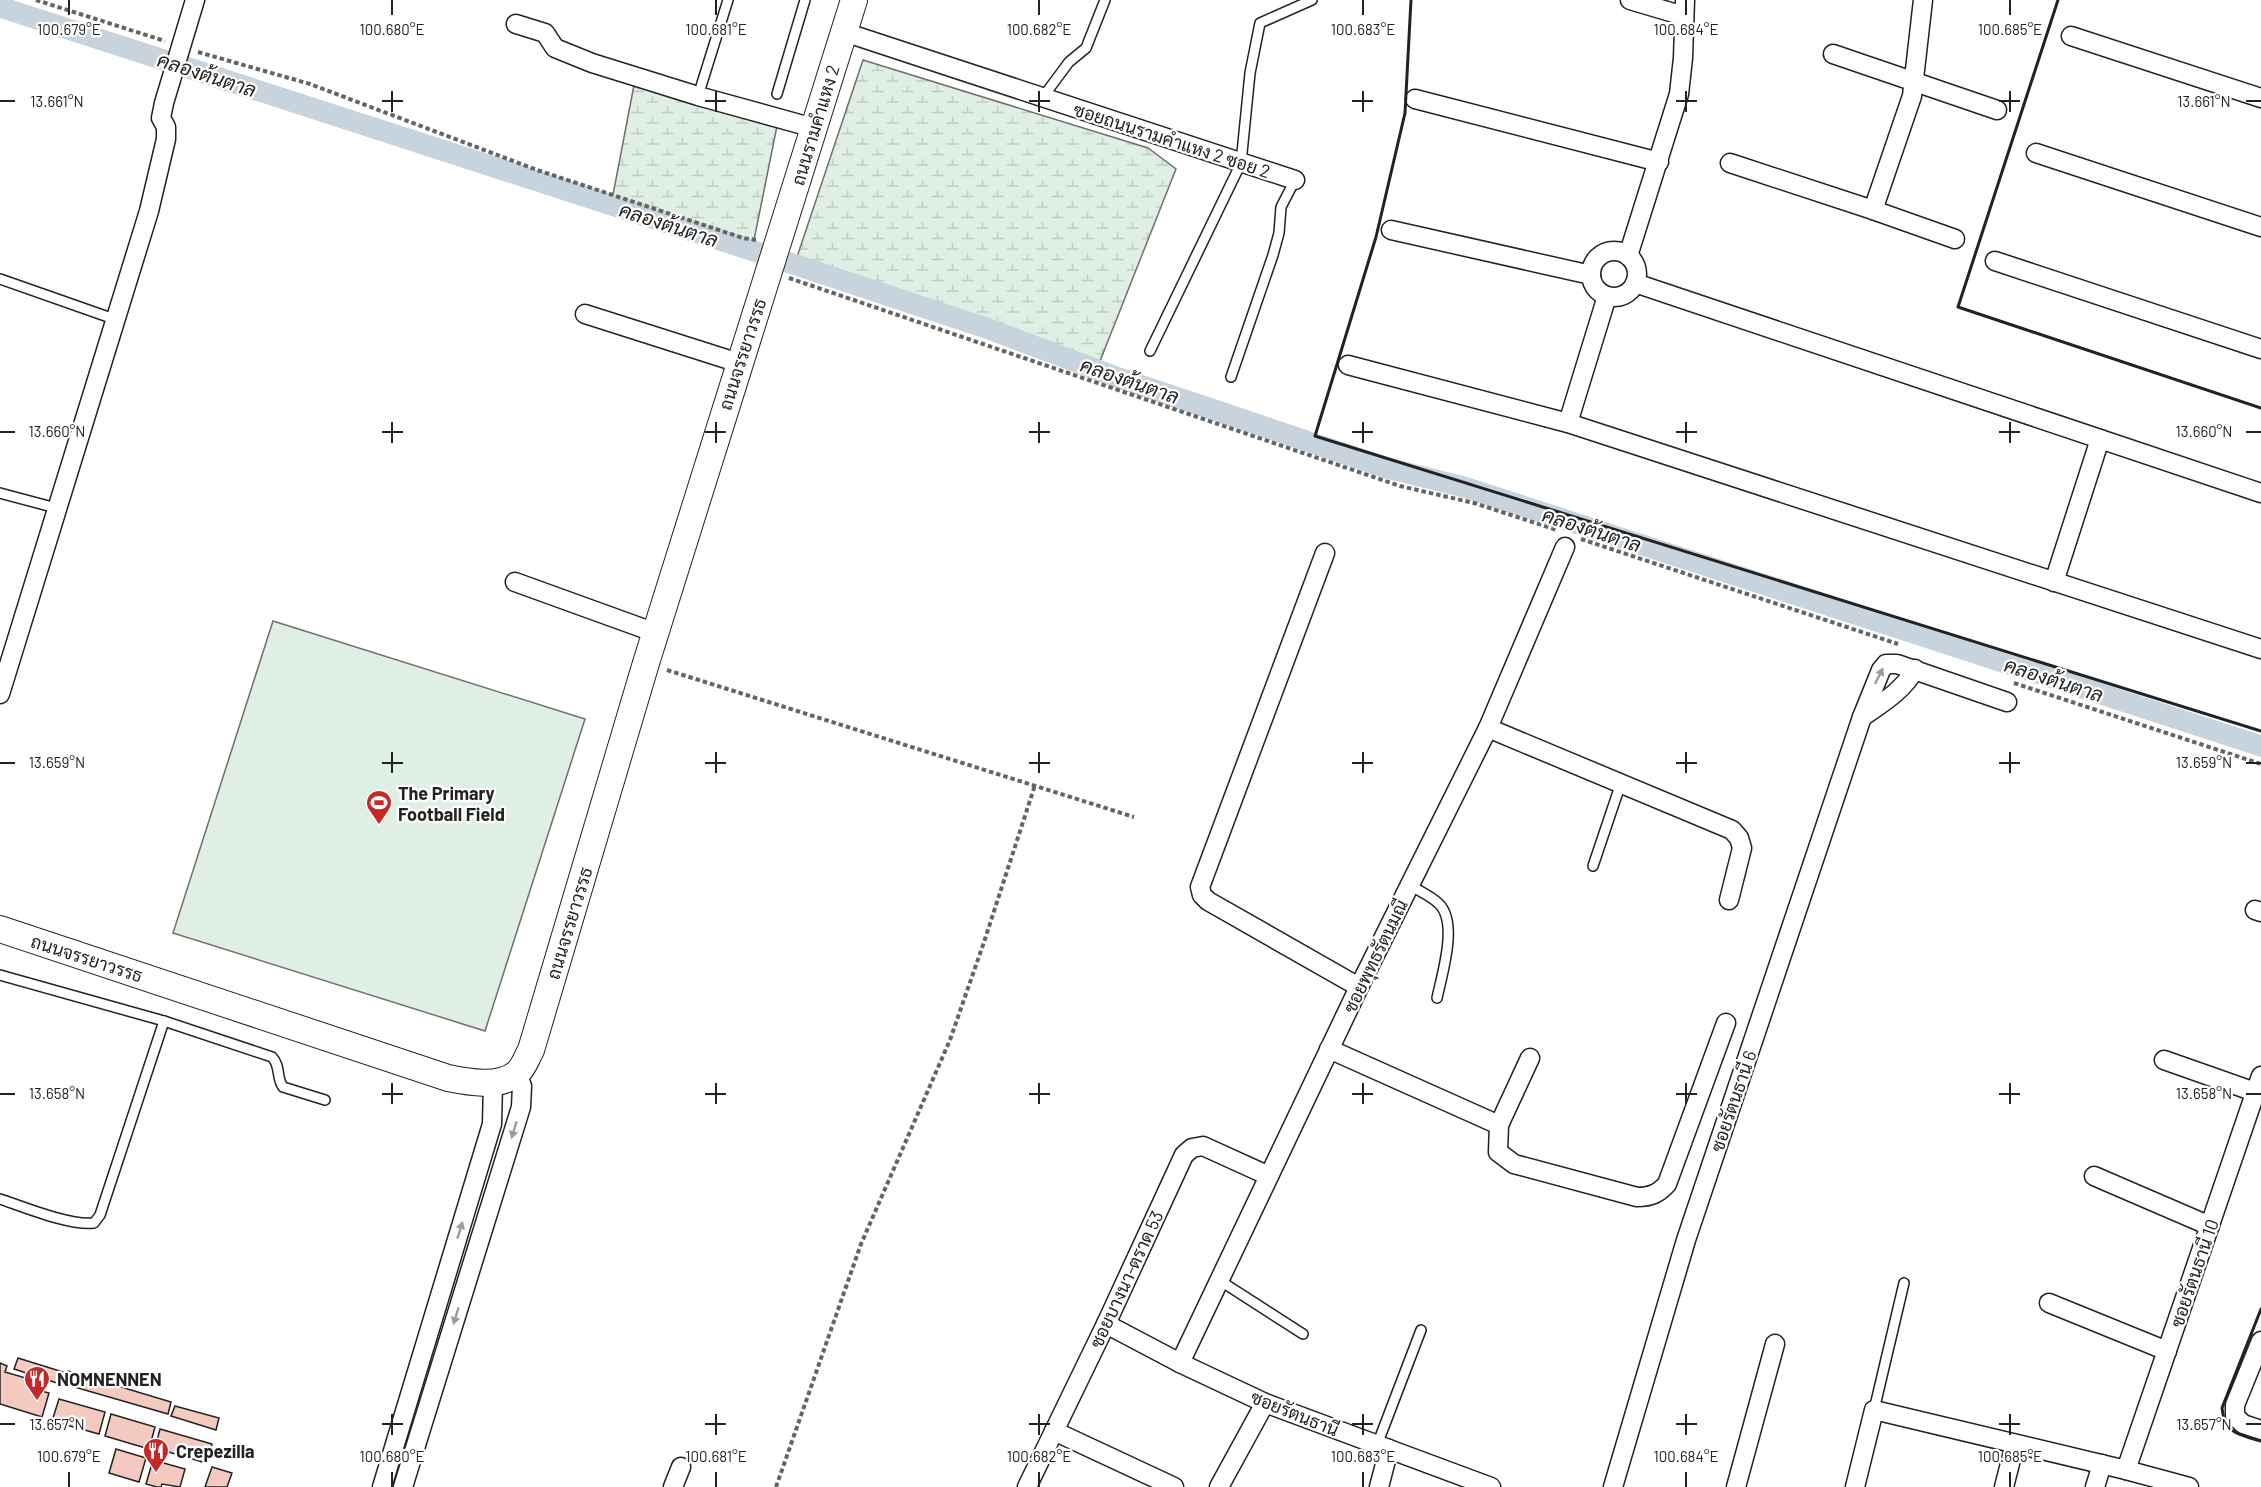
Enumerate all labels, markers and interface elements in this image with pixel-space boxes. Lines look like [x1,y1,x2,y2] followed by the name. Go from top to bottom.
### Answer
[37,20,101,38] text: 100.679°E
[359,20,425,38] text: 100.680°E
[685,20,747,38] text: 100.681°E
[1007,20,1071,38] text: 100.682°E
[1331,20,1395,38] text: 100.683°E
[1654,20,1718,38] text: 100.684°E
[1978,20,2042,38] text: 100.685°E
[154,47,260,101] water label: คลองต้นตาล
[786,62,844,188] street label: ถนนรามคำแหง 2
[30,92,84,110] text: 13.661°N
[2177,92,2231,110] text: 13.661°N
[1071,98,1273,182] street label: ซอยถนนรามคำแหง 2 ซอย 2
[616,197,722,251] water label: คลองต้นตาล
[714,295,770,413] street label: ถนนจรรยาวรรธ
[1077,352,1183,408] water label: คลองต้นตาล
[29,422,85,440] text: 13.660°N
[2176,422,2232,440] text: 13.660°N
[1539,502,1645,556] water label: คลองต้นตาล
[2001,652,2107,706] water label: คลองต้นตาล
[1874,668,1883,685] one-way arrow
[29,753,85,771] text: 13.659°N
[2176,753,2232,771] text: 13.659°N
[398,782,505,825] place label: The Primary Football Field
[364,788,394,826] sports icon: The Primary Football Field
[541,864,597,982] street label: ถนนจรรยาวรรธ
[1337,895,1414,1017] street label: ซอยพุทธรัตนมณี
[28,930,146,986] street label: ถนนจรรยาวรรธ
[1704,1047,1761,1155] street label: ซอยรัตนธานี 6
[29,1084,85,1102] text: 13.658°N
[2176,1084,2232,1102] text: 13.658°N
[508,1121,518,1139] one-way arrow
[1085,1207,1167,1351] street label: ซอยบางนา-ตราด 53
[2164,1216,2223,1330] street label: ซอยรัตนธานี 10
[456,1221,465,1239] one-way arrow
[451,1307,460,1325] one-way arrow
[22,1364,52,1402] restaurant icon: NOMNENNEN
[57,1368,162,1390] place label: NOMNENNEN
[1248,1384,1343,1441] street label: ซอยรัตนธานี
[29,1415,85,1433] text: 13.657°N
[2176,1415,2232,1433] text: 13.657°N
[141,1436,171,1474] restaurant icon: Crepezilla
[176,1440,255,1462] place label: Crepezilla
[37,1447,101,1465] text: 100.679°E
[359,1447,425,1465] text: 100.680°E
[685,1447,747,1465] text: 100.681°E
[1007,1447,1071,1465] text: 100.682°E
[1331,1447,1395,1465] text: 100.683°E
[1654,1447,1718,1465] text: 100.684°E
[1978,1447,2042,1465] text: 100.685°E

